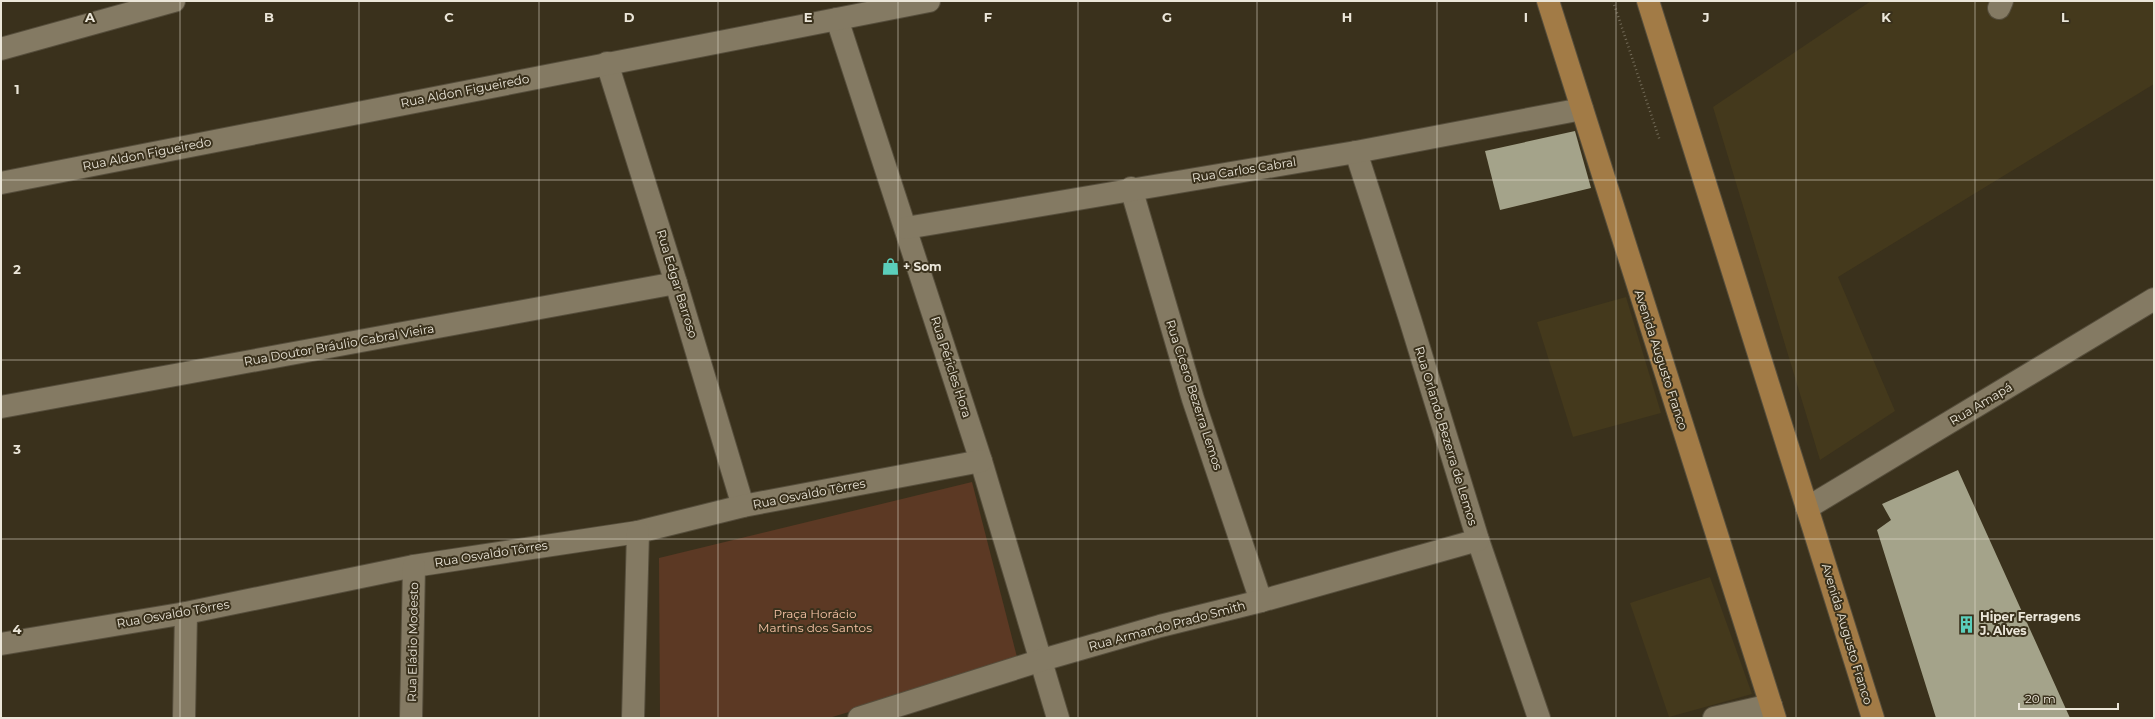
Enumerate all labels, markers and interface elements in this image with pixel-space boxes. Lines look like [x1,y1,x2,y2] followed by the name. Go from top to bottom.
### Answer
[84,9,96,25] text: A
[264,9,274,25] text: B
[444,9,454,25] text: C
[624,9,635,25] text: D
[804,9,813,25] text: E
[984,9,992,25] text: F
[1162,9,1172,25] text: G
[1342,9,1352,25] text: H
[1524,9,1528,25] text: I
[1701,9,1710,25] text: J
[1881,9,1891,25] text: K
[2061,9,2069,25] text: L
[399,71,531,110] street label: Rua Aldon Figueiredo
[14,81,20,97] text: 1
[81,134,213,173] street label: Rua Aldon Figueiredo
[1191,154,1297,185] street label: Rua Carlos Cabral
[654,228,701,340] street label: Rua Edgar Barroso
[880,257,900,277] shop icon: + Som
[903,259,942,274] place label: + Som
[13,261,21,277] text: 2
[1632,288,1691,432] street label: Avenida Augusto Franco
[928,314,975,419] street label: Rua Péricles Hora
[1163,318,1226,472] street label: Rua Cícero Bezerra Lemos
[243,320,435,369] street label: Rua Doutor Bráulio Cabral Vieira
[1412,344,1481,527] street label: Rua Orlando Bezerra de Lemos
[1947,379,2015,428] street label: Rua Amapá
[12,441,21,457] text: 3
[751,475,867,512] street label: Rua Osvaldo Tôrres
[433,537,549,570] street label: Rua Osvaldo Tôrres
[1819,561,1876,706] street label: Avenida Augusto Franco
[404,582,421,702] street label: Rua Eládio Modesto
[115,596,231,631] street label: Rua Osvaldo Tôrres
[1087,597,1247,654] street label: Rua Armando Prado Smith
[758,606,872,635] park label: Praça Horácio Martins dos Santos
[1979,609,2081,638] place label: Hiper Ferragens J. Alves
[1957,614,1977,634] building icon: Hiper Ferragens J. Alves
[13,621,22,637] text: 4
[2019,685,2118,711] scale bar
[2025,691,2056,706] text: 20 m

